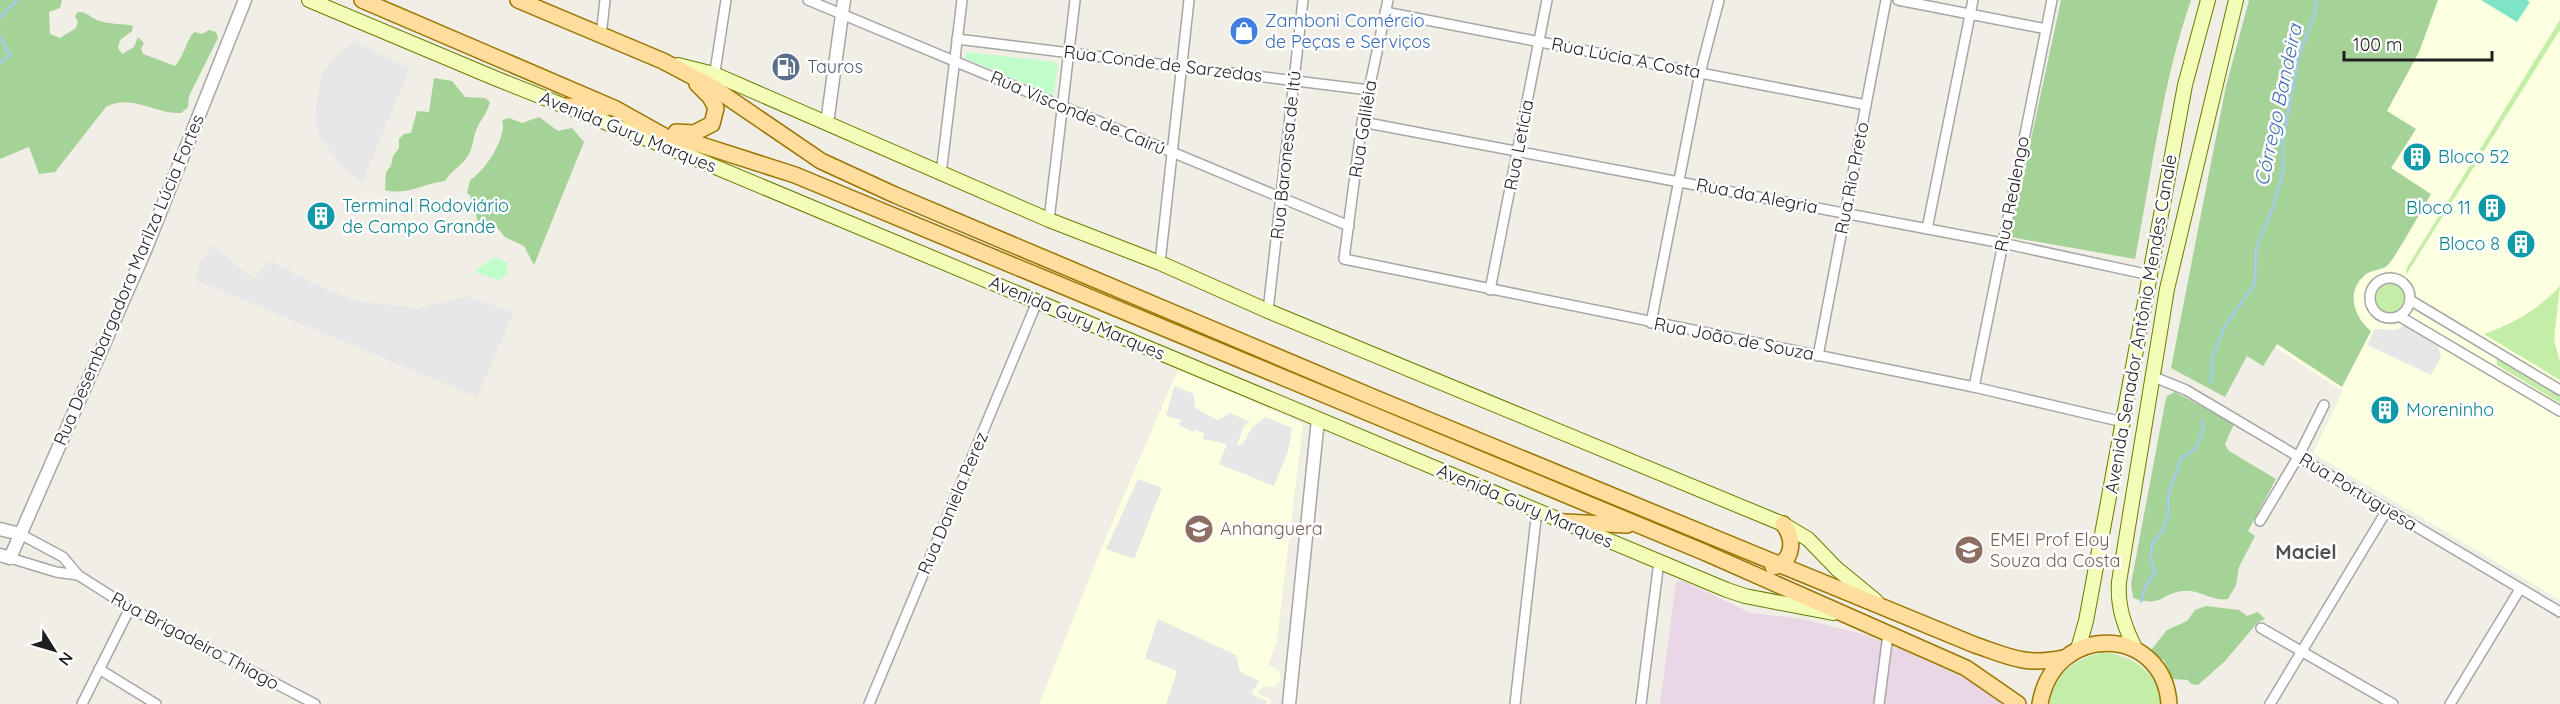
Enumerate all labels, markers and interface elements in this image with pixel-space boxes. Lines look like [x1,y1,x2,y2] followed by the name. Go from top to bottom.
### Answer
[1265,9,1431,53] place label: Zamboni Comércio de Peças e Serviços
[1228,15,1260,47] shop icon: Zamboni Comércio de Peças e Serviços
[2248,20,2307,188] water label: Córrego Bandeira
[2344,24,2492,62] scale bar
[1550,32,1703,83] street label: Rua Lúcia A Costa
[2353,33,2402,56] text: 100 m
[1063,40,1264,87] street label: Rua Conde de Sarzedas
[770,51,802,83] fuel station icon: Tauros
[807,55,863,78] place label: Tauros
[987,65,1169,160] street label: Rua Visconde de Cairú
[1265,69,1306,241] street label: Rua Baronesa de Itú
[1343,78,1382,179] street label: Rua Galiléia
[536,86,720,178] street label: Avenida Gury Marques
[1498,98,1539,192] street label: Rua Letícia
[48,111,209,449] street label: Rua Desembargadora Marilza Lúcia Fortes
[1829,120,1874,236] street label: Rua Rio Preto
[1989,134,2034,254] street label: Rua Realengo
[2401,141,2433,173] building icon: Bloco 52
[2438,145,2509,168] place label: Bloco 52
[2099,153,2182,495] street label: Avenida Senador Antônio Mendes Canale
[1694,172,1820,219] street label: Rua da Alegria
[2476,192,2508,224] building icon: Bloco 11
[342,194,509,238] place label: Terminal Rodoviário de Campo Grande
[2406,196,2471,219] place label: Bloco 11
[305,200,337,232] building icon: Terminal Rodoviário de Campo Grande
[2505,228,2537,260] building icon: Bloco 8
[2439,232,2500,255] place label: Bloco 8
[986,270,1169,365] street label: Avenida Gury Marques
[1652,312,1816,365] street label: Rua João de Souza
[2369,394,2401,426] building icon: Moreninho
[2406,398,2494,421] place label: Moreninho
[912,428,993,577] street label: Rua Daniela Perez
[2295,447,2421,536] street label: Rua Portuguesa
[1434,458,1617,553] street label: Avenida Gury Marques
[1183,513,1215,545] school or university icon: Anhanguera
[1220,517,1323,540] place label: Anhanguera
[1990,528,2120,572] place label: EMEI Prof Eloy Souza da Costa
[1953,534,1985,566] school or university icon: EMEI Prof Eloy Souza da Costa
[2275,539,2337,564] district label: Maciel
[107,586,283,695] street label: Rua Brigadeiro Thiago
[24,620,84,680] north arrow
[54,648,78,670] text: N

